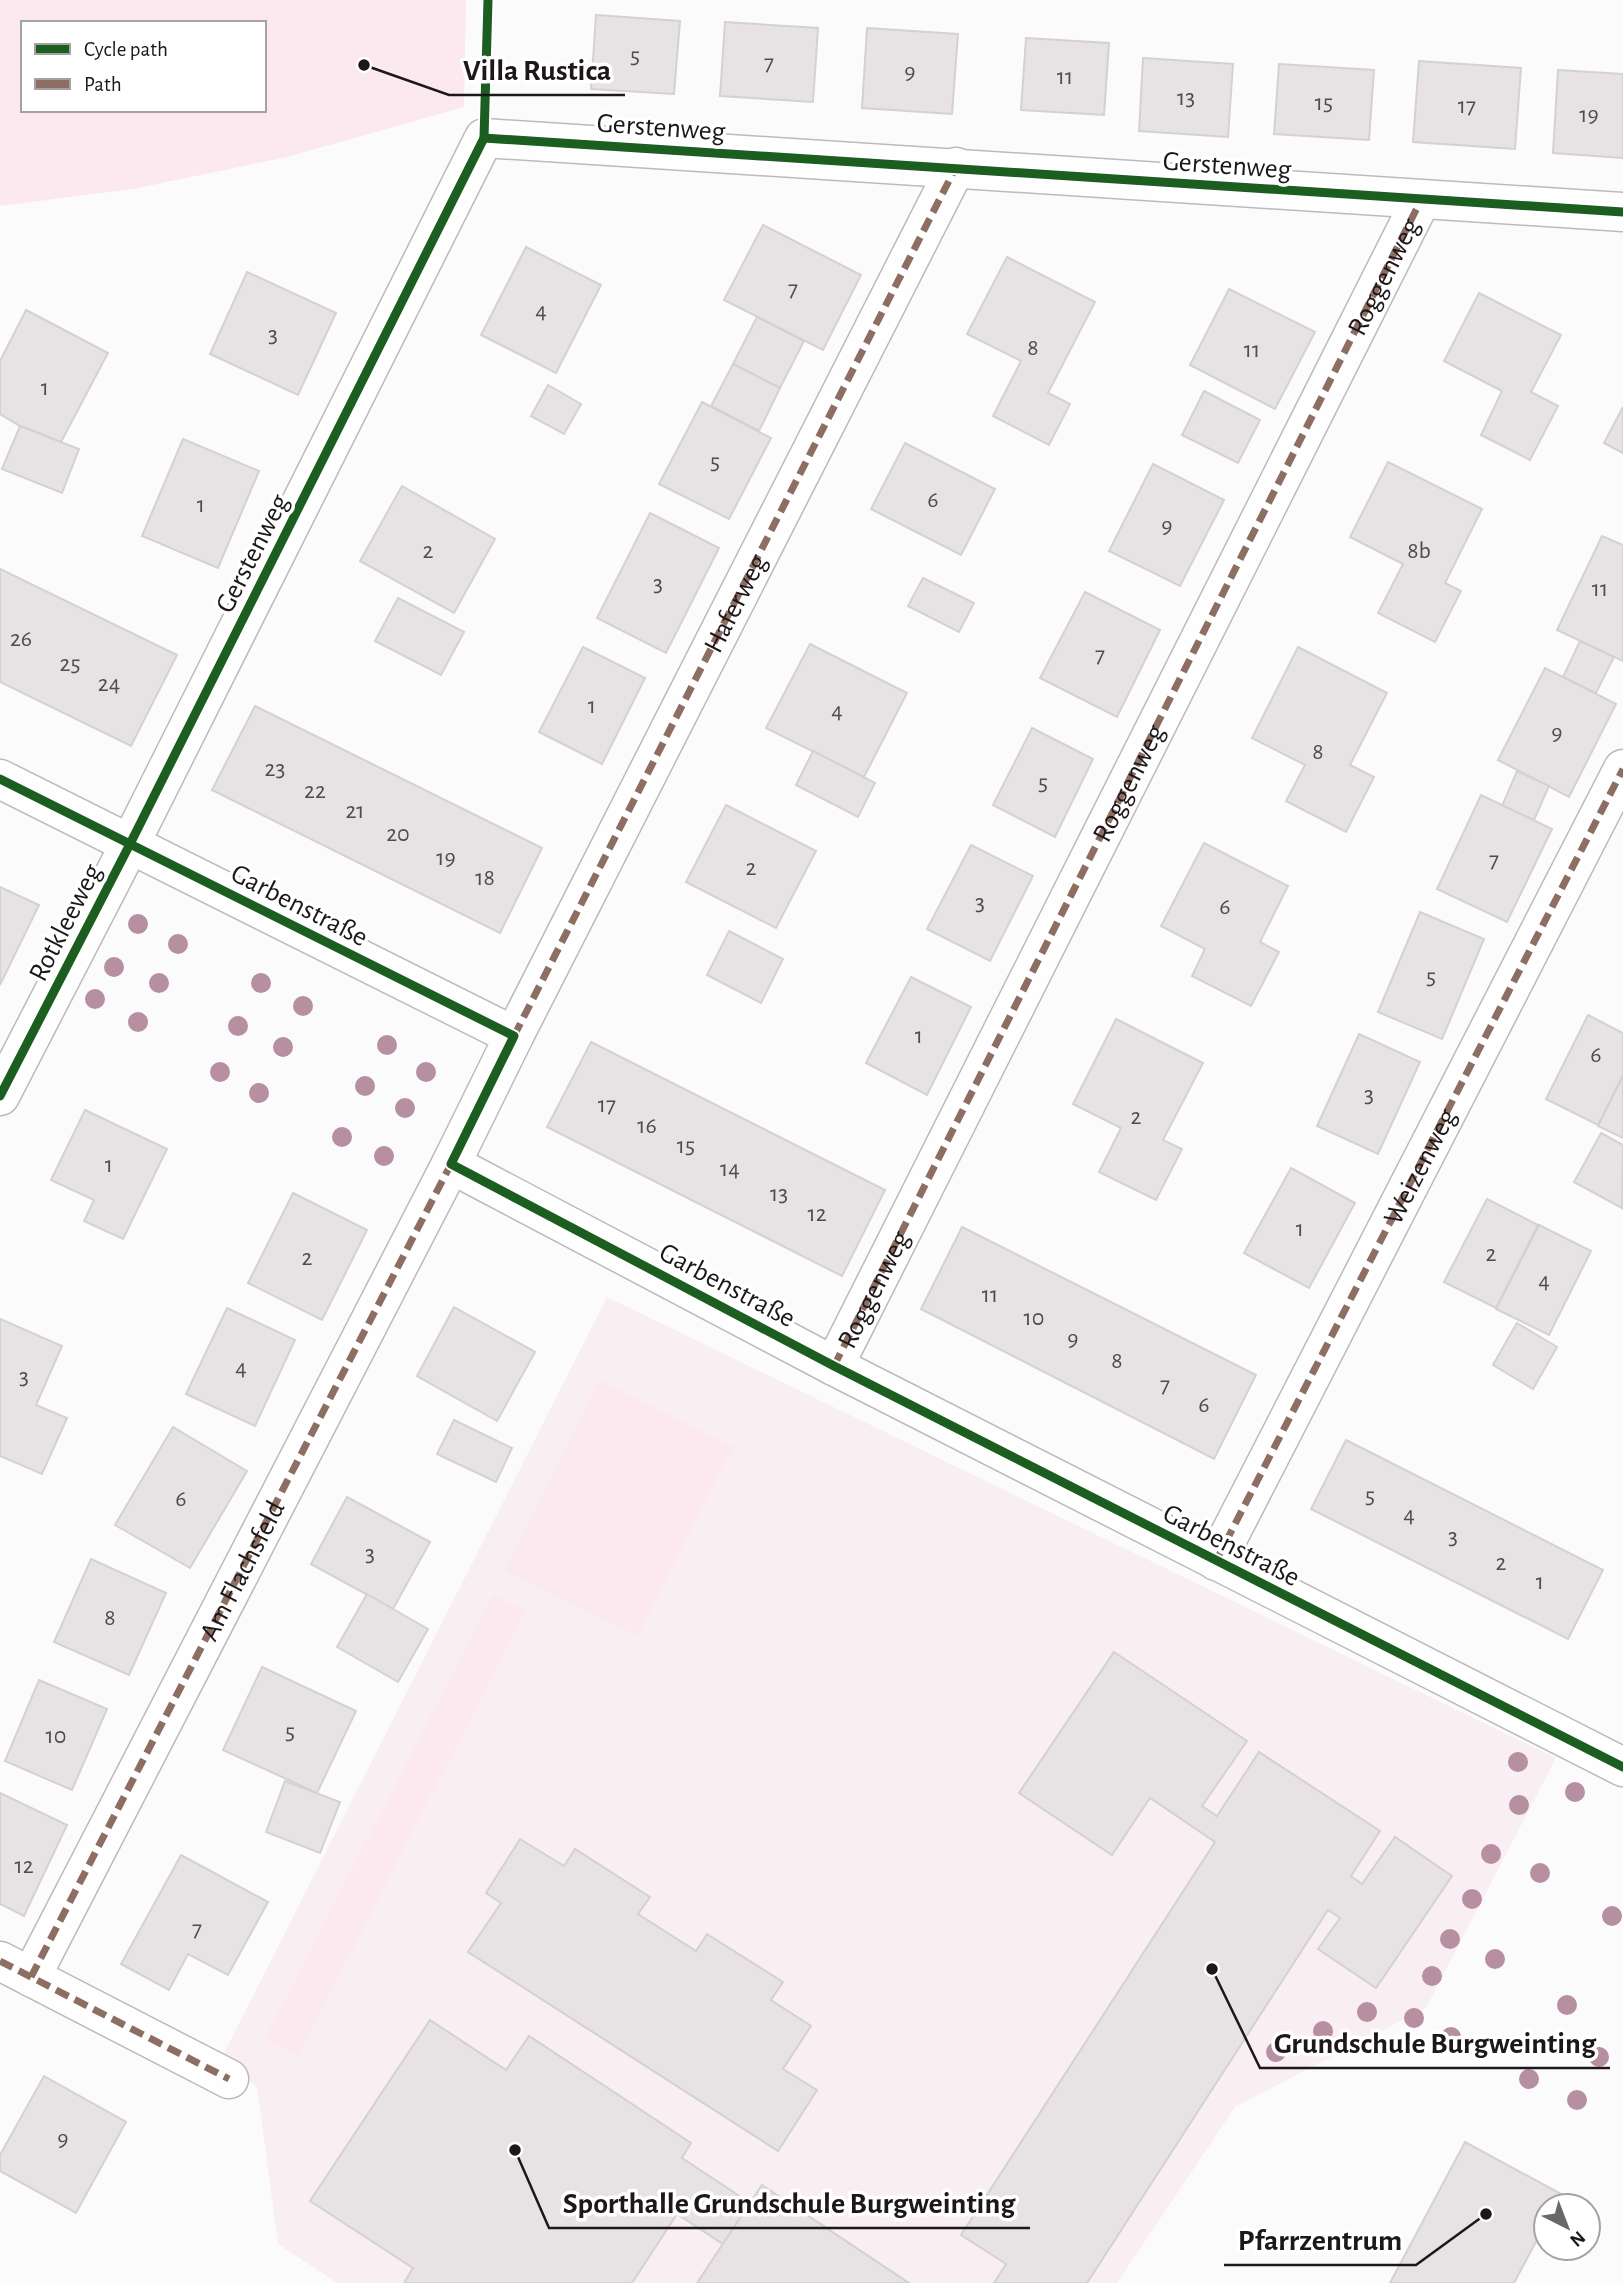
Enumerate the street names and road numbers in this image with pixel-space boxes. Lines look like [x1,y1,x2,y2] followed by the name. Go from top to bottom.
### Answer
[596,110,726,146] street label: Gerstenweg
[1162,148,1292,184] street label: Gerstenweg
[1343,214,1426,340] street label: Roggenweg
[211,490,295,618] street label: Gerstenweg
[700,550,773,657] street label: Haferweg
[1088,720,1171,847] street label: Roggenweg
[24,859,107,986] street label: Rotkleeweg
[226,859,372,952] street label: Garbenstraße
[1379,1104,1462,1230] street label: Weizenweg
[833,1227,916,1353] street label: Roggenweg
[655,1238,800,1333] street label: Garbenstraße
[195,1497,291,1645] street label: Am Flachsfeld
[1158,1499,1304,1592] street label: Garbenstraße

